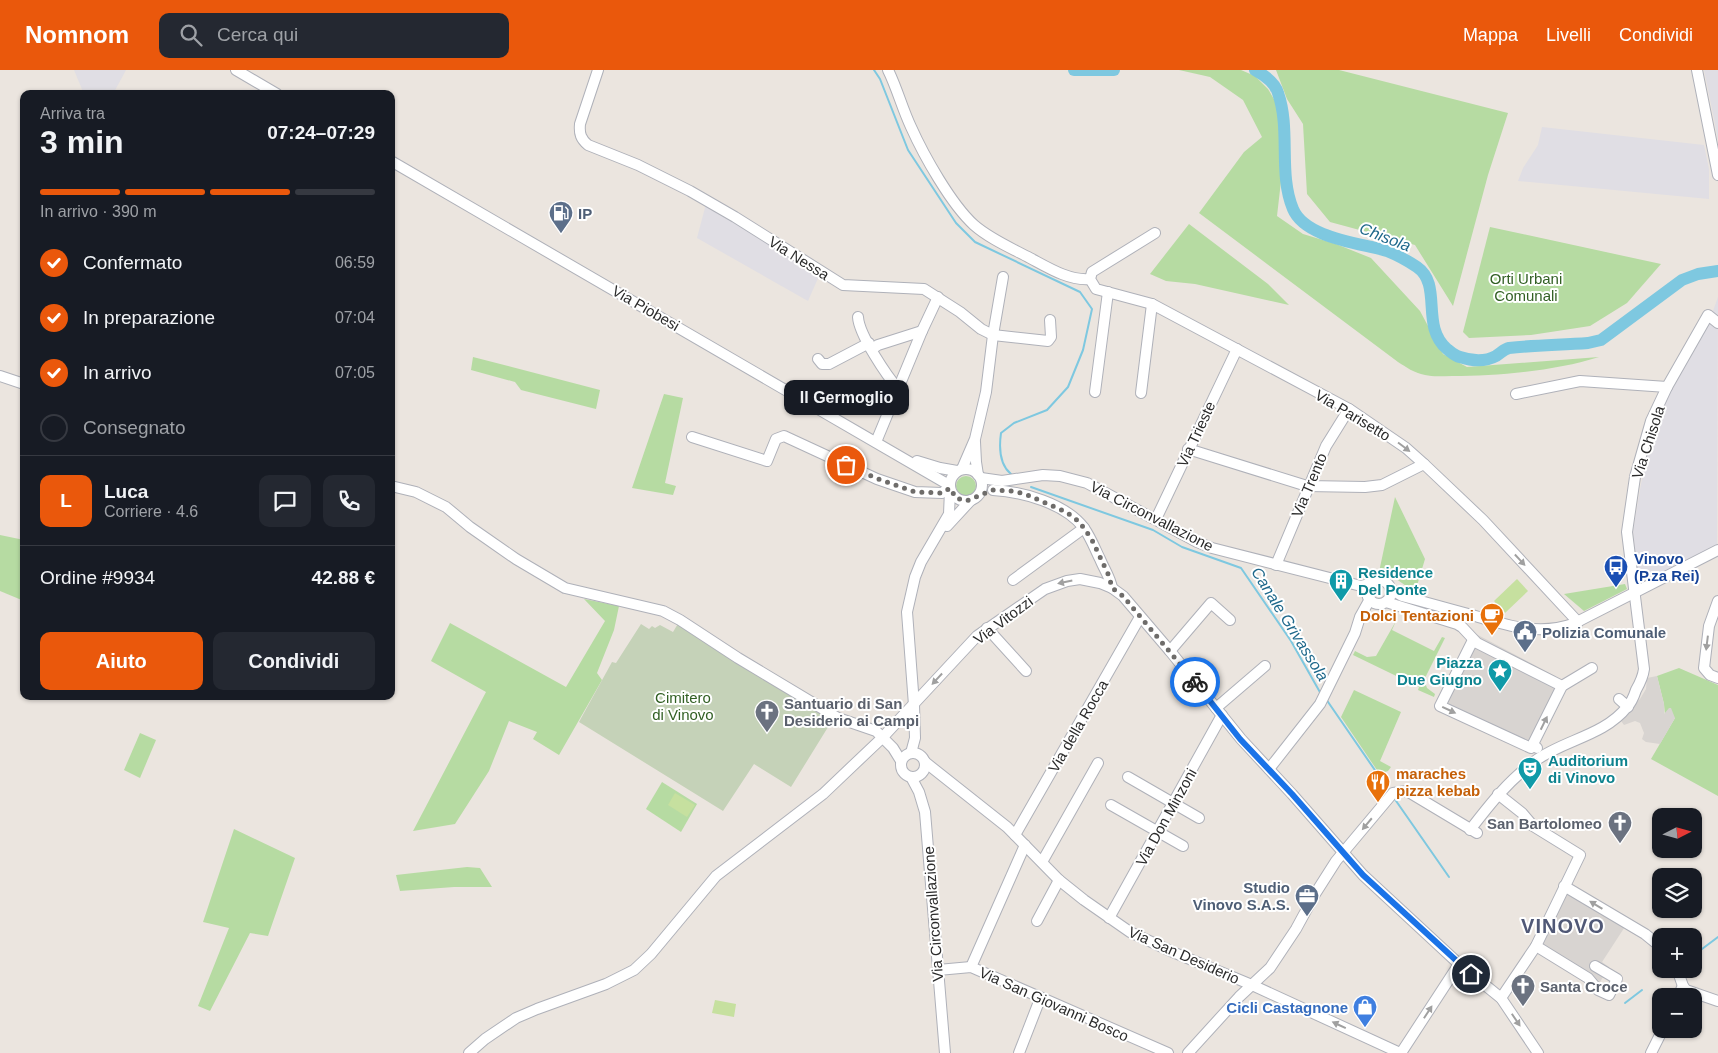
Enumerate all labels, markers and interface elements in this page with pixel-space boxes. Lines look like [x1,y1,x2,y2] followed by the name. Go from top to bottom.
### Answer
[159,13,509,58] search box
[25,21,129,48] text: Nomnom
[177,21,205,49] icon: search
[217,24,298,45] text: Cerca qui
[1463,25,1518,45] text: Mappa
[1546,25,1591,45] text: Livelli
[1619,25,1693,45] text: Condividi
[40,105,105,122] text: Arriva tra
[267,122,375,143] text: 07:24–07:29
[40,124,124,160] text: 3 min
[548,200,574,234] fuel station icon: IP
[40,203,156,220] text: In arrivo · 390 m
[578,205,592,222] place label: IP
[1357,220,1413,255] water label: Chisola
[766,233,833,284] street label: Via Nessa
[40,249,68,277] icon: check
[83,252,182,273] text: Confermato
[335,254,375,271] text: 06:59
[1490,270,1562,304] park label: Orti Urbani Comunali
[609,282,683,334] street label: Via Piobesi
[40,304,68,332] icon: check
[83,307,215,328] text: In preparazione
[335,309,375,326] text: 07:04
[40,359,68,387] icon: check
[83,362,152,383] text: In arrivo
[335,364,375,381] text: 07:05
[784,380,908,415] callout: Il Germoglio
[1312,386,1394,444] street label: Via Parisetto
[800,389,893,406] text: Il Germoglio
[1173,398,1219,470] street label: Via Trieste
[1628,403,1668,481] street label: Via Chisola
[83,417,185,438] text: Consegnato
[1397,442,1411,452] one-way arrow
[825,444,867,486] pin
[1288,450,1330,520] street label: Via Trento
[832,451,860,479] icon: bag
[259,475,311,527] button: chat
[323,475,375,527] button: phone
[1088,478,1216,554] street label: Via Circonvallazione
[104,481,148,502] text: Luca
[60,490,72,511] text: L
[104,503,198,520] text: Corriere · 4.6
[1634,550,1700,584] place label: Vinovo (P.za Rei)
[1514,553,1526,565] one-way arrow
[1603,554,1629,588] bus stop icon: Vinovo (P.za Rei)
[1248,564,1332,684] water label: Canale Grivassola
[1358,564,1433,598] place label: Residence Del Ponte
[40,567,155,588] text: Ordine #9934
[312,567,375,588] text: 42.88 €
[1328,568,1354,602] building icon: Residence Del Ponte
[1057,578,1072,586] one-way arrow
[970,592,1036,648] street label: Via Vitozzi
[1479,602,1505,636] cafe icon: Dolci Tentazioni
[1360,607,1474,624] place label: Dolci Tentazioni
[1512,619,1538,653] public building icon: Polizia Comunale
[1542,624,1666,641] place label: Polizia Comunale
[40,632,203,690] button: Aiuto
[213,632,375,690] button: Condividi
[1703,635,1711,651] one-way arrow
[1397,654,1483,688] place label: Piazza Due Giugno
[1170,657,1220,707] courier
[1487,658,1513,692] place icon: Piazza Due Giugno
[1181,668,1209,696] icon: bike
[931,672,943,684] one-way arrow
[1045,676,1112,775] street label: Via della Rocca
[652,689,714,723] park label: Cimitero di Vinovo
[784,695,919,729] place label: Santuario di San Desiderio ai Campi
[754,699,780,733] church icon: Santuario di San Desiderio ai Campi
[1442,706,1456,714] one-way arrow
[1540,715,1548,730] one-way arrow
[1548,752,1628,786] place label: Auditorium di Vinovo
[1517,756,1543,790] theatre icon: Auditorium di Vinovo
[1132,765,1200,869] street label: Via Don Minzoni
[1396,765,1480,799] place label: maraches pizza kebab
[1365,769,1391,803] restaurant icon: maraches pizza kebab
[1652,808,1702,858] north arrow
[1652,808,1702,1038] map controls
[1607,810,1633,844] church icon: San Bartolomeo
[1487,815,1602,832] place label: San Bartolomeo
[1361,817,1373,829] one-way arrow
[920,846,946,982] street label: Via Circonvallazione
[1652,868,1702,918] button: layers
[1193,879,1290,913] place label: Studio Vinovo S.A.S.
[1294,883,1320,917] office icon: Studio Vinovo S.A.S.
[1589,900,1602,909] one-way arrow
[1521,915,1605,937] district label: VINOVO
[1126,923,1242,987] street label: Via San Desiderio
[1652,928,1702,978] button: +
[1450,953,1492,995] pin
[1457,960,1485,988] icon: home
[977,963,1131,1045] street label: Via San Giovanni Bosco
[1510,973,1536,1007] church icon: Santa Croce
[1540,978,1628,995] place label: Santa Croce
[1652,988,1702,1038] button: −
[1352,994,1378,1028] shop icon: Cicli Castagnone
[1226,999,1348,1016] place label: Cicli Castagnone
[1423,1005,1433,1019] one-way arrow
[1511,1013,1520,1026] one-way arrow
[1332,1021,1346,1029] one-way arrow

